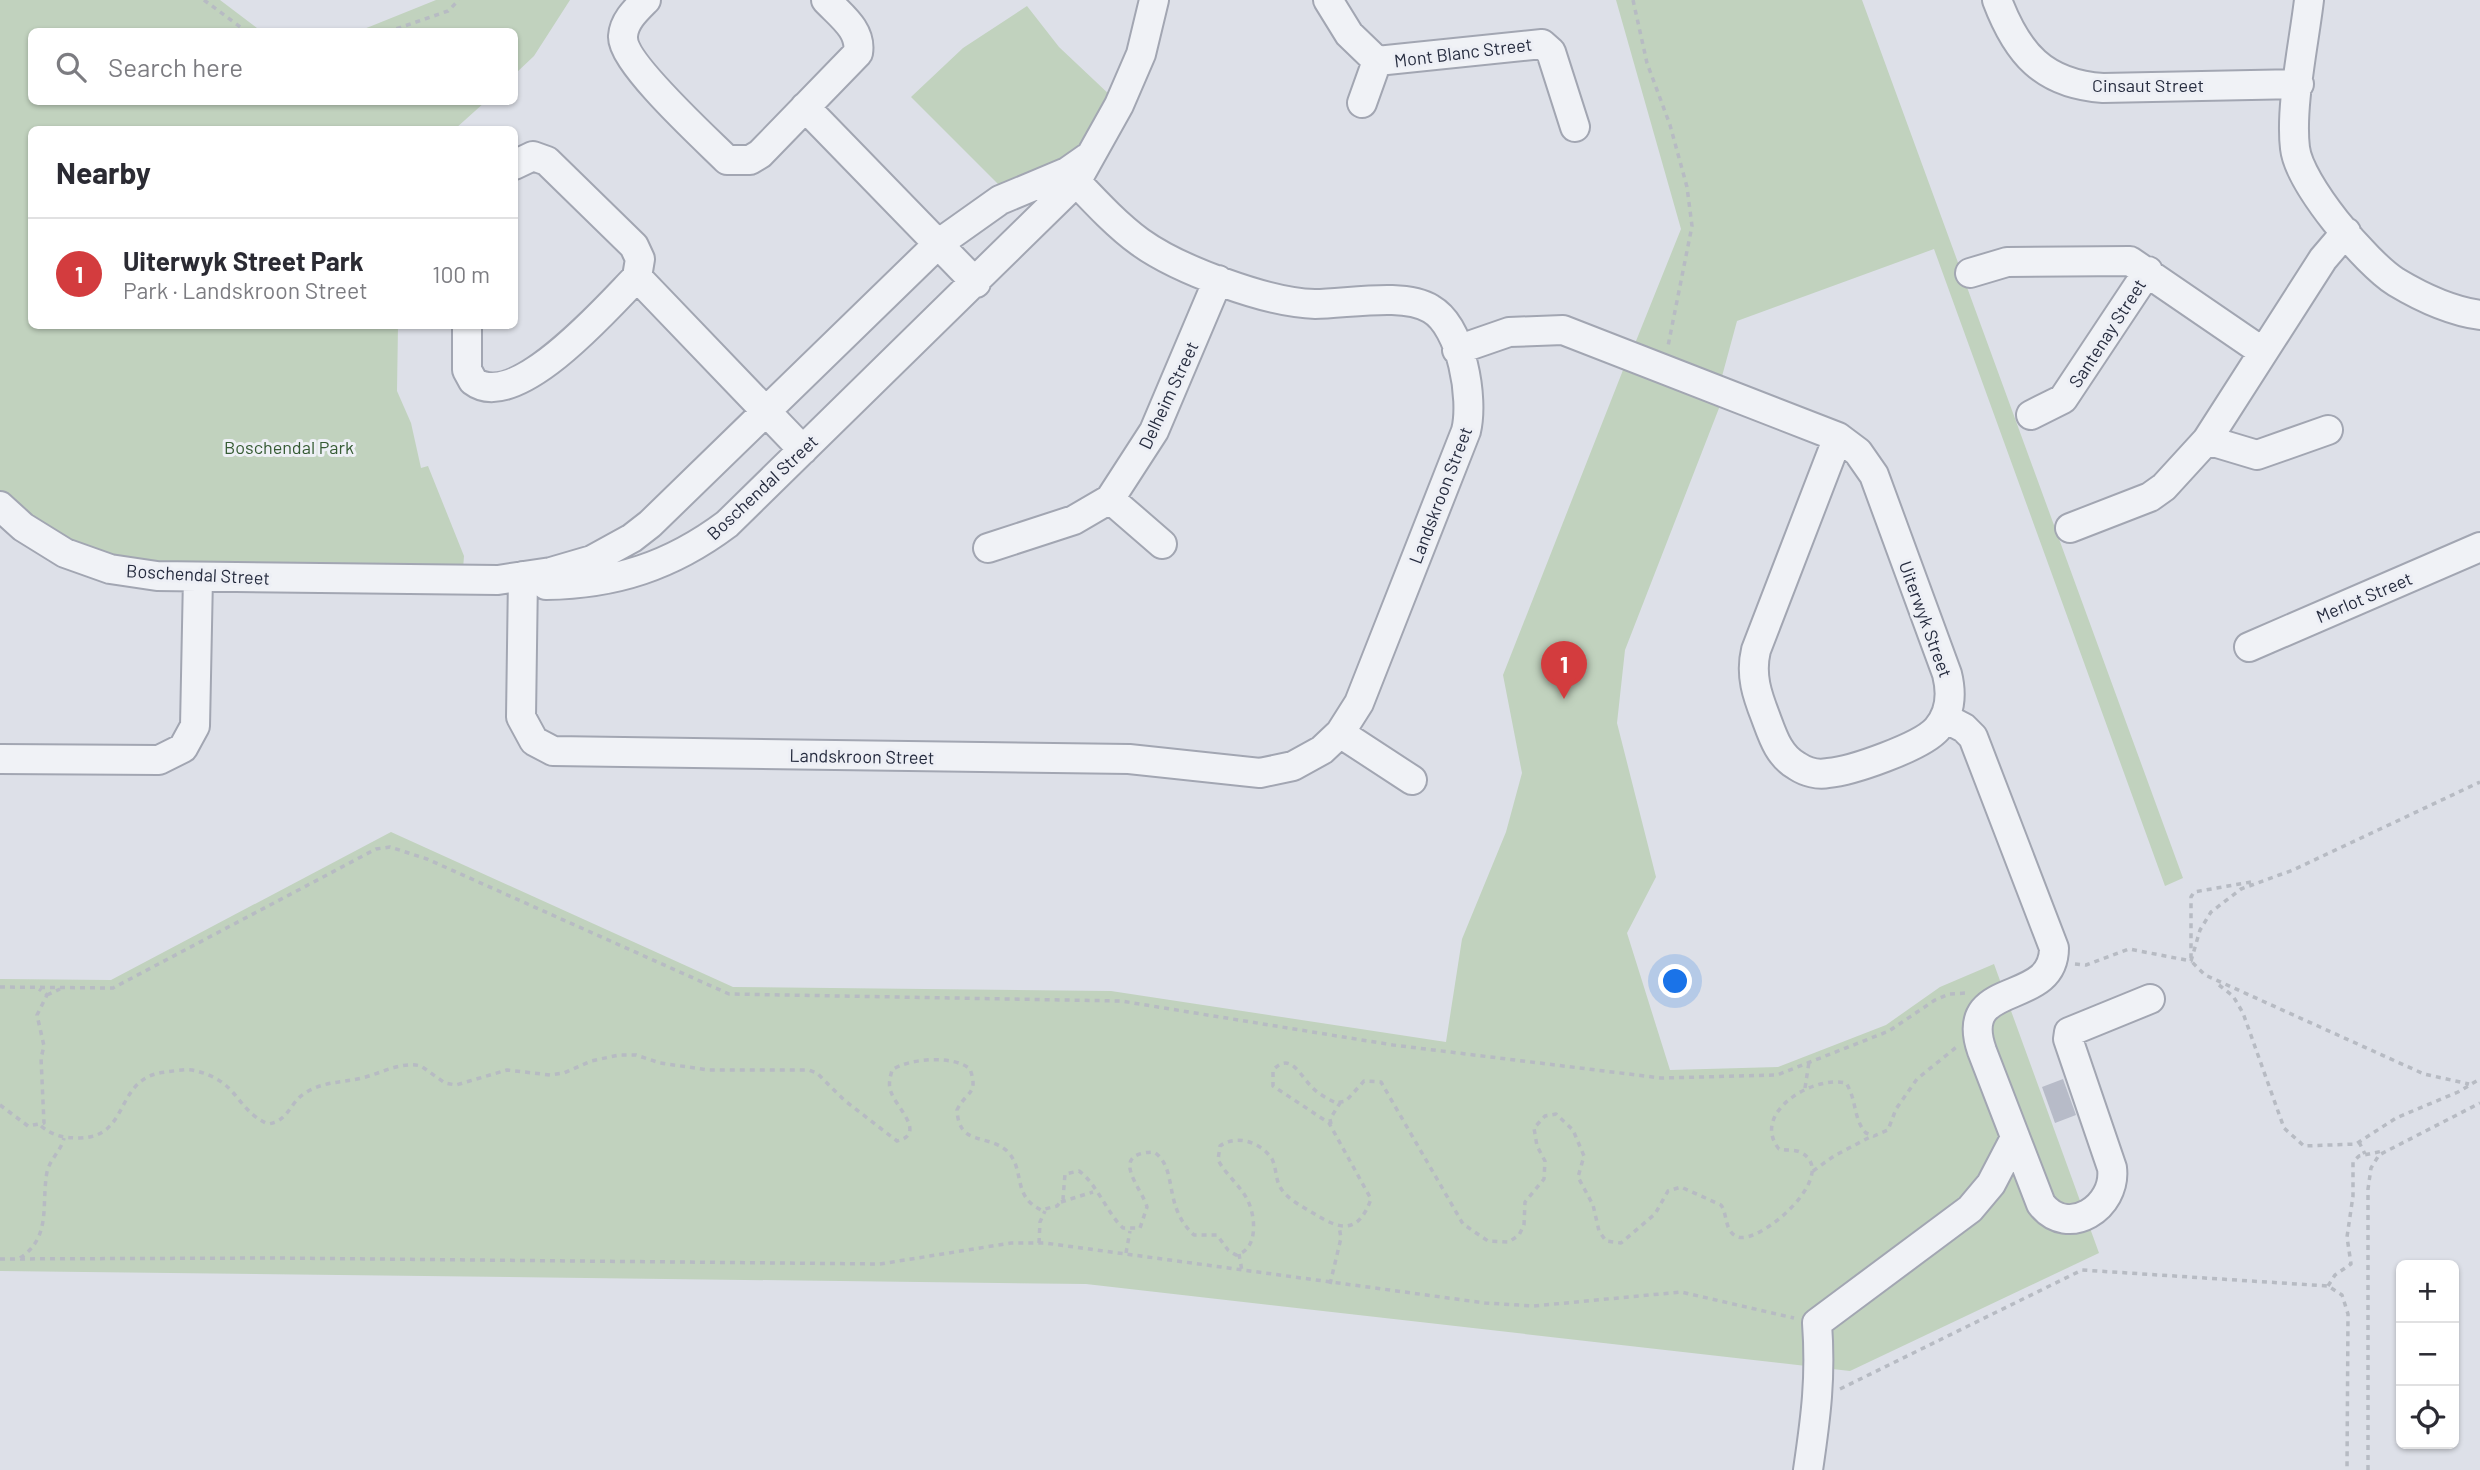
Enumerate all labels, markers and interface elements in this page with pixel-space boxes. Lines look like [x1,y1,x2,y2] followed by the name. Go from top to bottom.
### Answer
[28,28,518,105] search box
[1393,33,1533,71] street label: Mont Blanc Street
[52,48,90,86] icon: search
[108,51,243,82] text: Search here
[2092,74,2204,96] street label: Cinsaut Street
[56,154,151,190] text: Nearby
[123,245,364,276] text: Uiterwyk Street Park
[75,260,83,288] text: 1
[432,260,490,288] text: 100 m
[2064,275,2150,391] street label: Santenay Street
[123,276,368,304] text: Park · Landskroon Street
[1133,338,1203,452] street label: Delheim Street
[1404,423,1476,567] street label: Landskroon Street
[702,430,822,544] street label: Boschendal Street
[224,436,354,458] park label: Boschendal Park
[1895,558,1957,680] street label: Uiterwyk Street
[126,559,270,589] street label: Boschendal Street
[2313,567,2415,627] street label: Merlot Street
[1541,641,1587,699] pin: 1
[789,744,935,768] street label: Landskroon Street
[1658,964,1692,998] your location
[2396,1260,2459,1449] map controls
[2396,1260,2459,1323] button: +
[2396,1323,2459,1386] button: −
[2396,1386,2459,1449] button: locate

